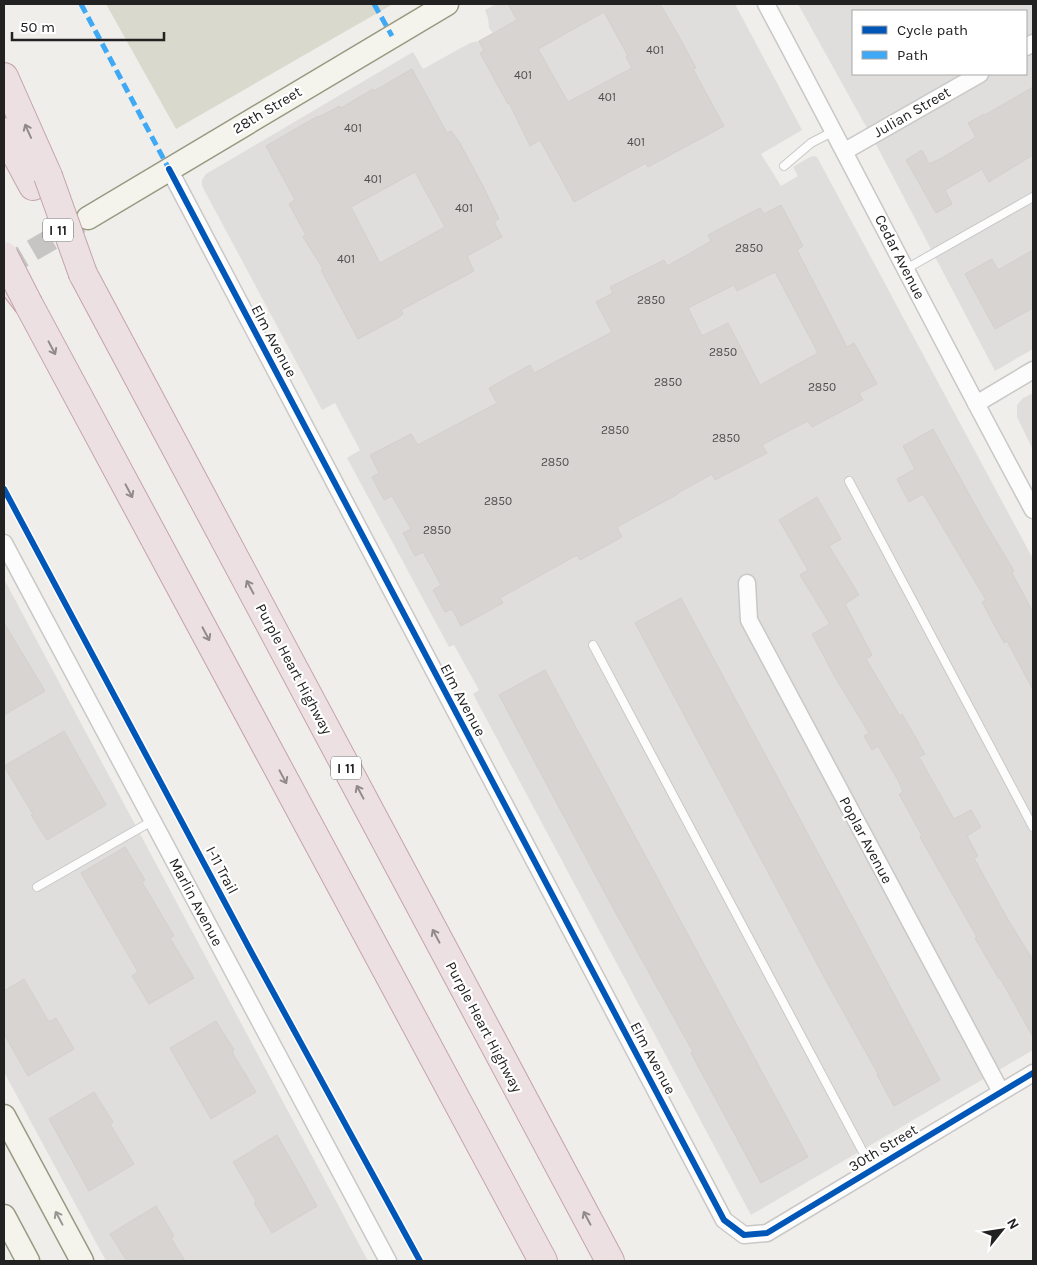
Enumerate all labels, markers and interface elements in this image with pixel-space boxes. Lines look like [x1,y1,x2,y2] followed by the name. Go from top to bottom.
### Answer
[12,10,165,42] scale bar
[852,10,1027,75] legend
[20,18,55,36] text: 50 m
[897,21,968,39] text: Cycle path
[646,43,664,57] house number: 401
[897,46,928,64] text: Path
[514,68,532,82] house number: 401
[229,82,305,138] street label: 28th Street
[870,83,954,141] street label: Julian Street
[598,90,616,104] house number: 401
[344,121,362,135] house number: 401
[23,124,32,139] one-way arrow
[627,135,645,149] house number: 401
[364,172,382,186] house number: 401
[455,201,473,215] house number: 401
[871,212,929,302] street label: Cedar Avenue
[43,218,73,242] road number: I 11
[735,241,763,255] house number: 2850
[337,252,355,266] house number: 401
[637,293,665,307] house number: 2850
[247,302,301,380] street label: Elm Avenue
[47,340,57,355] one-way arrow
[709,345,737,359] house number: 2850
[654,375,682,389] house number: 2850
[808,380,836,394] house number: 2850
[601,423,629,437] house number: 2850
[712,431,740,445] house number: 2850
[541,455,569,469] house number: 2850
[125,483,134,498] one-way arrow
[484,494,512,508] house number: 2850
[423,523,451,537] house number: 2850
[245,580,255,595] one-way arrow
[252,600,336,738] street label: Purple Heart Highway
[202,626,211,641] one-way arrow
[436,661,490,739] street label: Elm Avenue
[331,756,361,780] road number: I 11
[279,769,288,784] one-way arrow
[354,786,364,800] one-way arrow
[836,793,896,887] street label: Poplar Avenue
[202,843,242,897] street label: I-11 Trail
[165,855,227,949] street label: Marlin Avenue
[431,929,440,944] one-way arrow
[442,958,526,1096] street label: Purple Heart Highway
[626,1019,680,1097] street label: Elm Avenue
[845,1120,921,1176] street label: 30th Street
[977,1205,1027,1255] north arrow
[54,1211,64,1226] one-way arrow
[581,1212,591,1226] one-way arrow
[1003,1215,1023,1232] text: N

